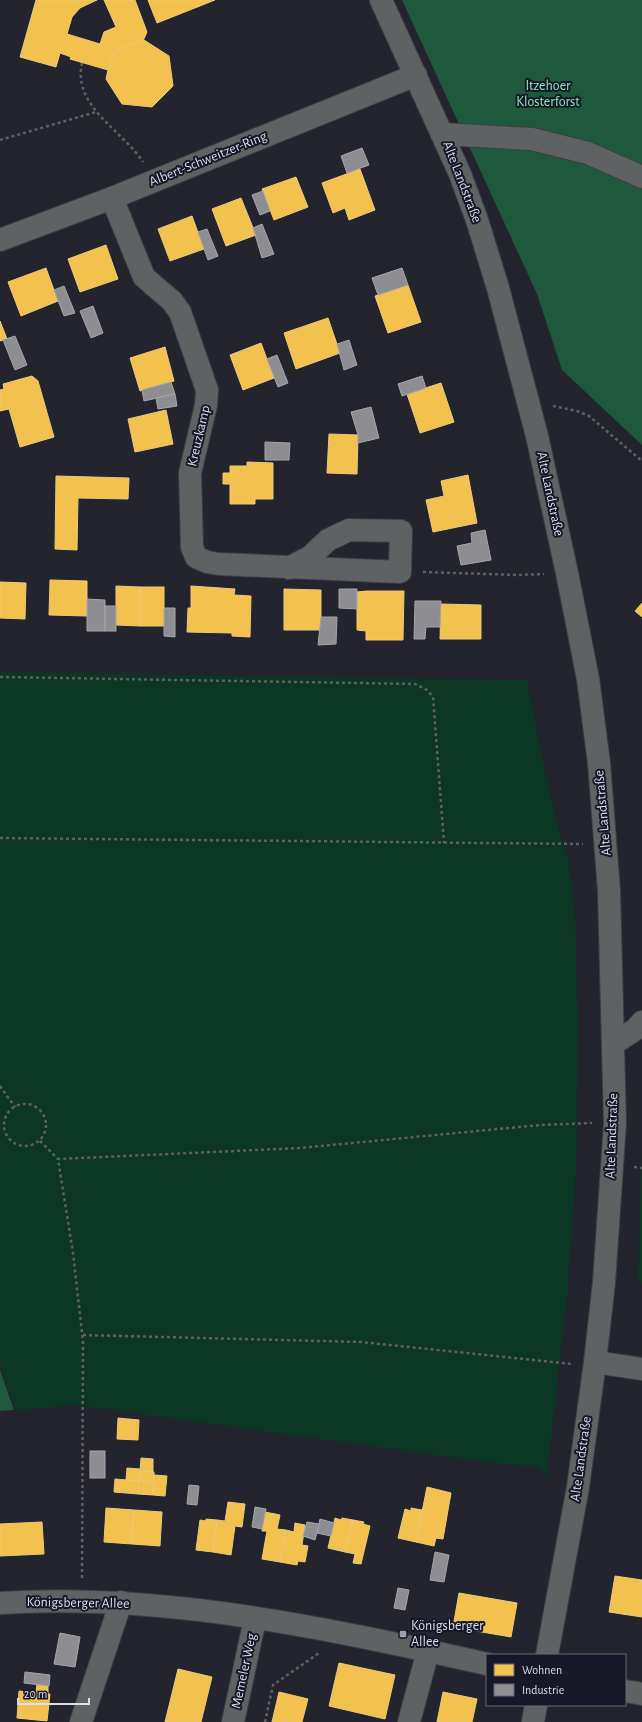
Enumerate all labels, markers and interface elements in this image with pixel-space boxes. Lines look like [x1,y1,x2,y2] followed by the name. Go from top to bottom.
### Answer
[516,79,580,109] park label: Itzehoer Klosterforst
[147,129,269,189] street label: Albert-Schweitzer-Ring
[440,139,484,225] street label: Alte Landstraße
[185,404,213,468] street label: Kreuzkamp
[534,451,566,537] street label: Alte Landstraße
[592,770,614,856] street label: Alte Landstraße
[604,1093,620,1179] street label: Alte Landstraße
[568,1415,594,1503] street label: Alte Landstraße
[26,1595,130,1611] street label: Königsberger Allee
[411,1619,484,1649] place label: Königsberger Allee
[398,1629,408,1639] marker: Königsberger Allee
[229,1632,259,1710] street label: Memeler Weg
[486,1654,626,1706] legend
[522,1664,562,1676] text: Wohnen
[18,1680,89,1706] scale bar
[522,1684,564,1696] text: Industrie
[24,1688,47,1700] text: 20 m

